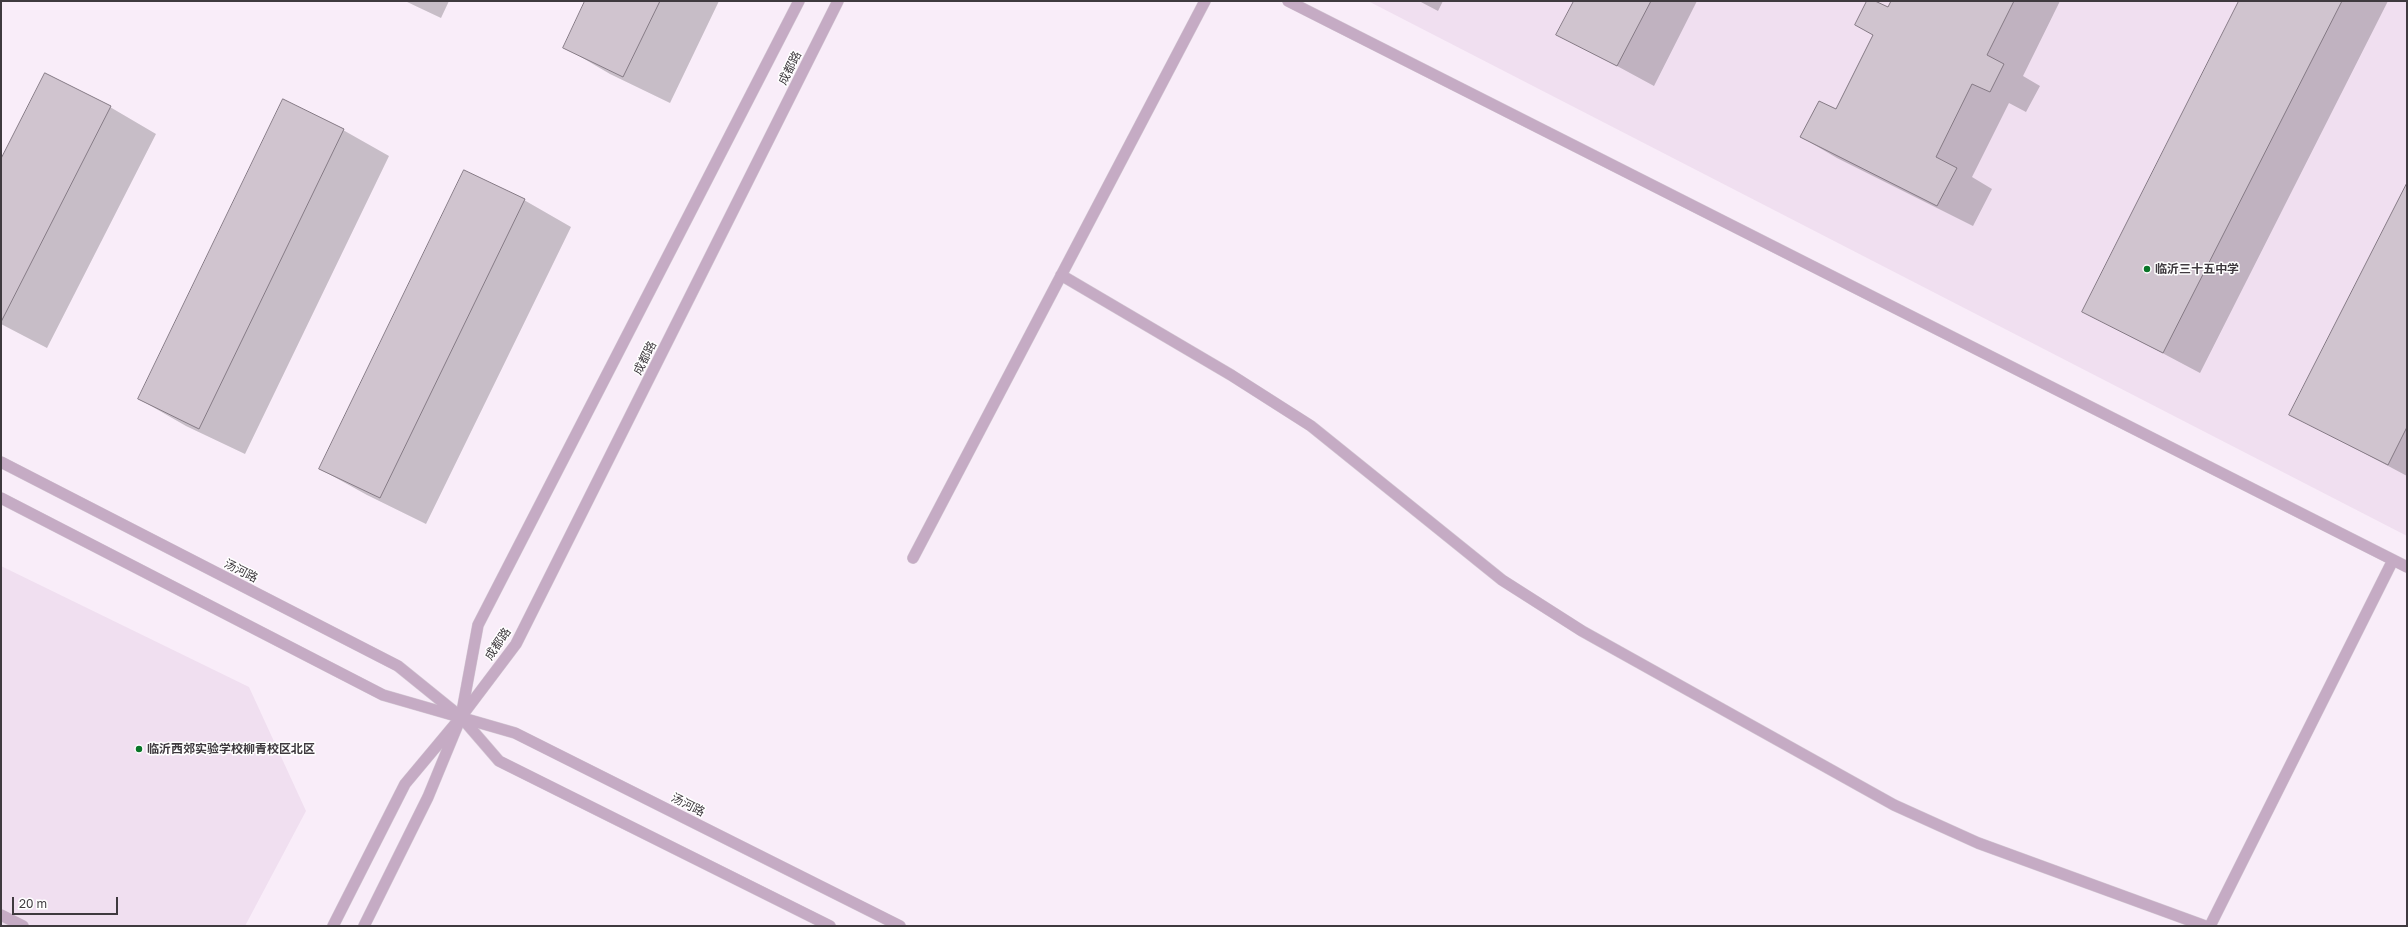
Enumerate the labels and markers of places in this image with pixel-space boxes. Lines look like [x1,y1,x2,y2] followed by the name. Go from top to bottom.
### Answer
[2155,262,2239,276] place label: 临沂三十五中学
[2142,264,2152,274] marker: 临沂三十五中学
[147,742,315,756] place label: 临沂西郊实验学校柳青校区北区
[134,744,144,754] marker: 临沂西郊实验学校柳青校区北区

